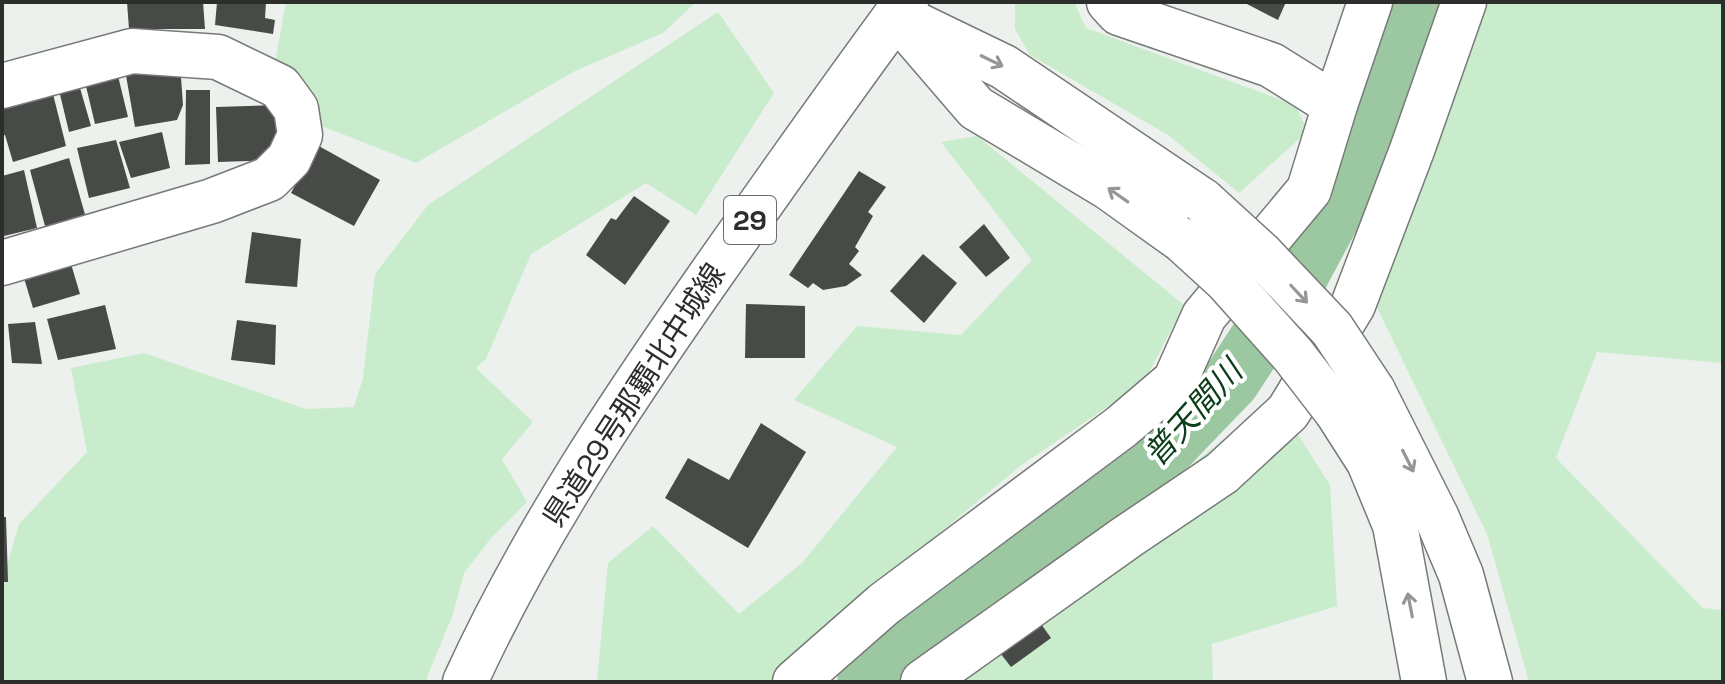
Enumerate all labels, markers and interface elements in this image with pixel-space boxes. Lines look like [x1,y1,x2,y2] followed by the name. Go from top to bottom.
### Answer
[979,54,1003,69] one-way arrow
[1108,187,1130,203] one-way arrow
[724,196,776,244] road number: 29
[534,256,733,534] street label: 県道29号那覇北中城線
[1290,284,1309,304] one-way arrow
[1135,350,1253,474] water label: 普天間川
[1401,448,1417,472] one-way arrow
[1401,593,1416,619] one-way arrow

